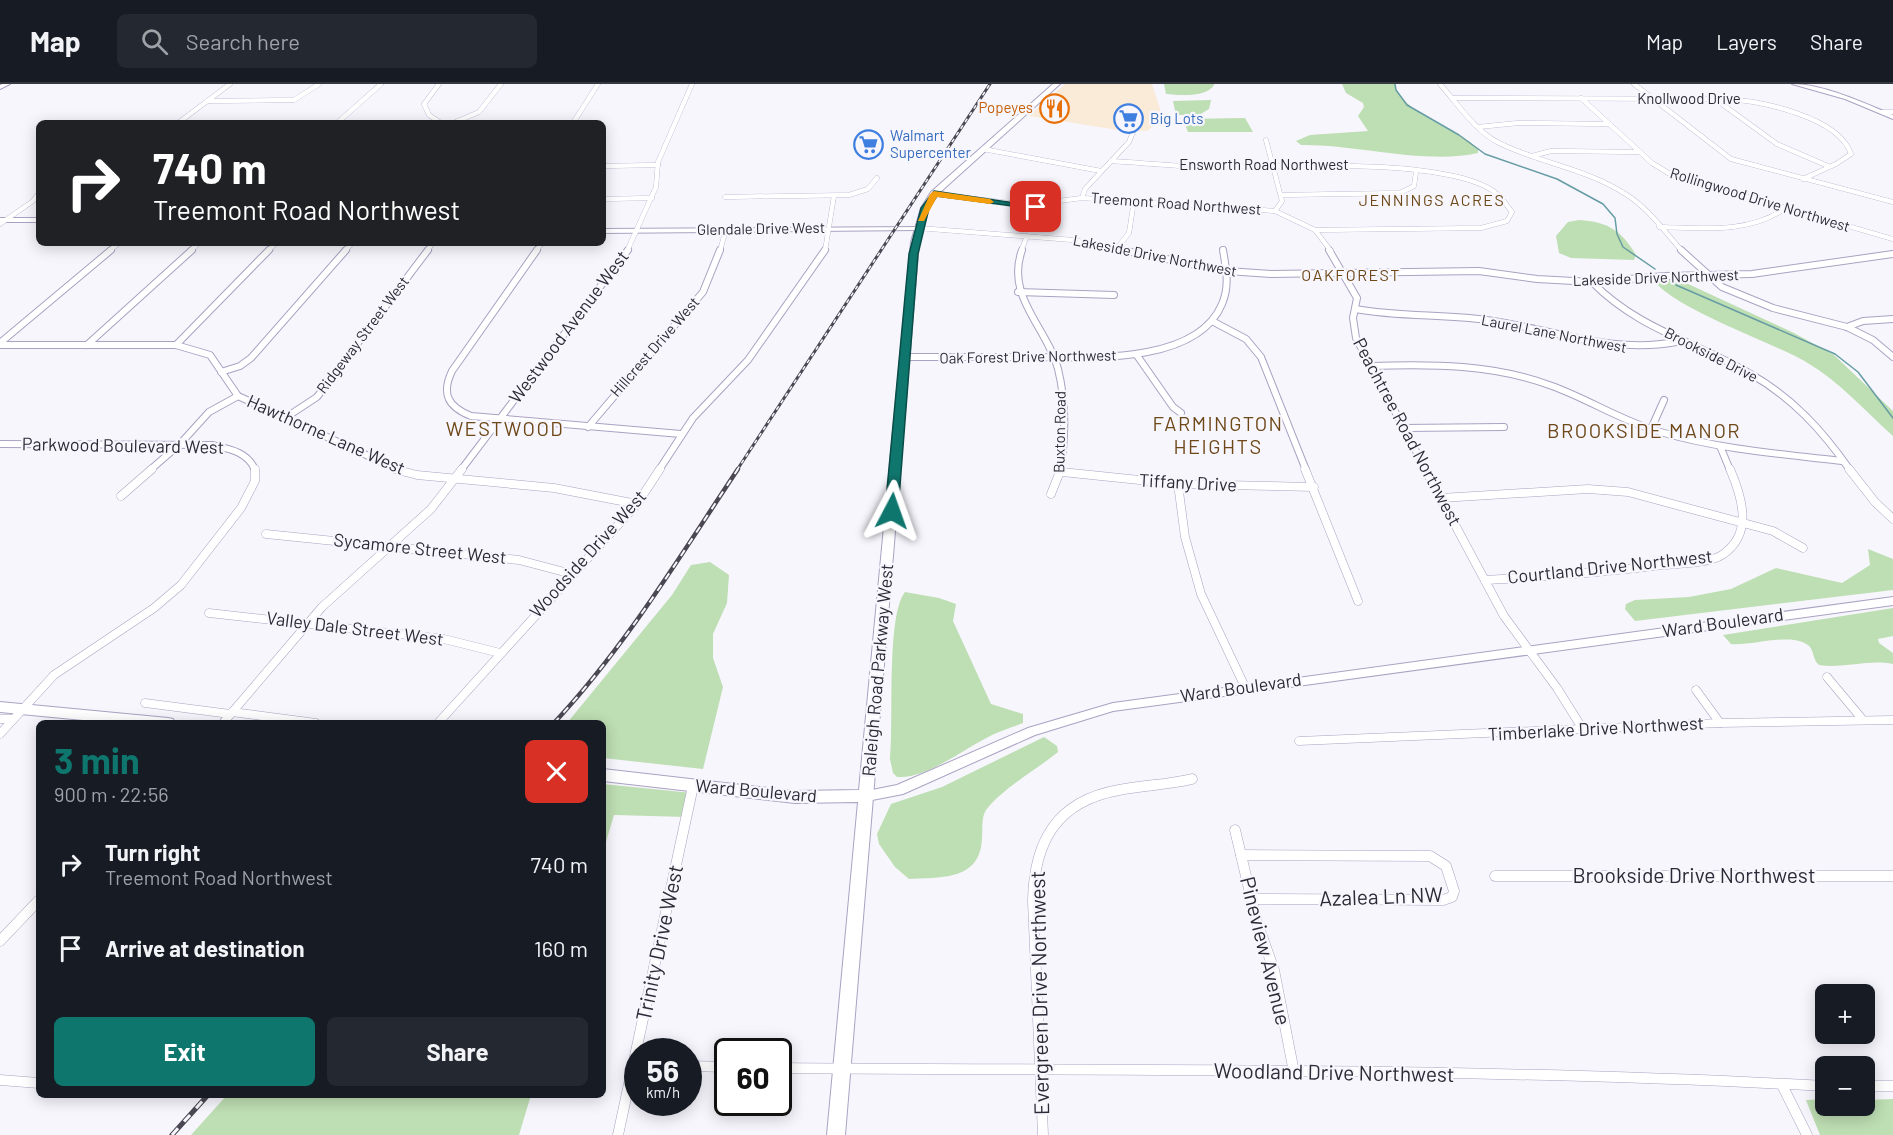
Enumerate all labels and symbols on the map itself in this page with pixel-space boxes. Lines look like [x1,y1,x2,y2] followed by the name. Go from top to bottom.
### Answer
[1637,89,1741,107] street label: Knollwood Drive
[1038,92,1070,124] restaurant icon: Popeyes
[979,98,1033,116] place label: Popeyes
[1113,103,1145,135] supermarket icon: Big Lots
[1150,109,1204,127] place label: Big Lots
[890,126,971,161] place label: Walmart Supercenter
[853,129,885,161] supermarket icon: Walmart Supercenter
[1179,155,1349,173] street label: Ensworth Road Northwest
[1668,163,1852,235] street label: Rollingwood Drive Northwest
[1010,181,1061,232] pin
[1090,188,1262,218] street label: Treemont Road Northwest
[1359,190,1505,209] district label: JENNINGS ACRES
[697,218,825,238] street label: Glendale Drive West
[1072,230,1239,280] street label: Lakeside Drive Northwest
[504,246,633,407] street label: Westwood Avenue West
[1301,265,1401,284] district label: OAKFOREST
[1572,265,1739,289] street label: Lakeside Drive Northwest
[312,272,412,397] street label: Ridgeway Street West
[606,293,703,400] street label: Hillcrest Drive West
[1480,310,1628,356] street label: Laurel Lane Northwest
[1662,323,1761,385] street label: Brookside Drive
[1349,334,1467,529] street label: Peachtree Road Northwest
[939,345,1117,367] street label: Oak Forest Drive Northwest
[244,389,409,479] street label: Hawthorne Lane West
[1049,391,1069,473] street label: Buxton Road
[1152,411,1284,458] district label: FARMINGTON HEIGHTS
[446,416,564,440] district label: WESTWOOD
[1547,418,1741,442] district label: BROOKSIDE MANOR
[22,432,224,458] street label: Parkwood Boulevard West
[1139,468,1237,496] street label: Tiffany Drive
[860,479,924,543] position arrow
[524,485,650,622] street label: Woodside Drive West
[333,528,508,568] street label: Sycamore Street West
[1506,544,1713,588] street label: Courtland Drive Northwest
[857,563,897,777] street label: Raleigh Road Parkway West
[1661,603,1785,641] street label: Ward Boulevard
[265,606,445,650] street label: Valley Dale Street West
[1179,668,1303,706] street label: Ward Boulevard
[1487,711,1705,745] street label: Timberlake Drive Northwest
[694,774,818,806] street label: Ward Boulevard
[630,862,687,1023] street label: Trinity Drive West
[1572,862,1816,887] street label: Brookside Drive Northwest
[1024,871,1053,1115] street label: Evergreen Drive Northwest
[1236,874,1297,1028] street label: Pineview Avenue
[1319,881,1443,910] street label: Azalea Ln NW
[714,1038,792,1116] speed limit sign: 60
[1213,1057,1455,1086] street label: Woodland Drive Northwest

